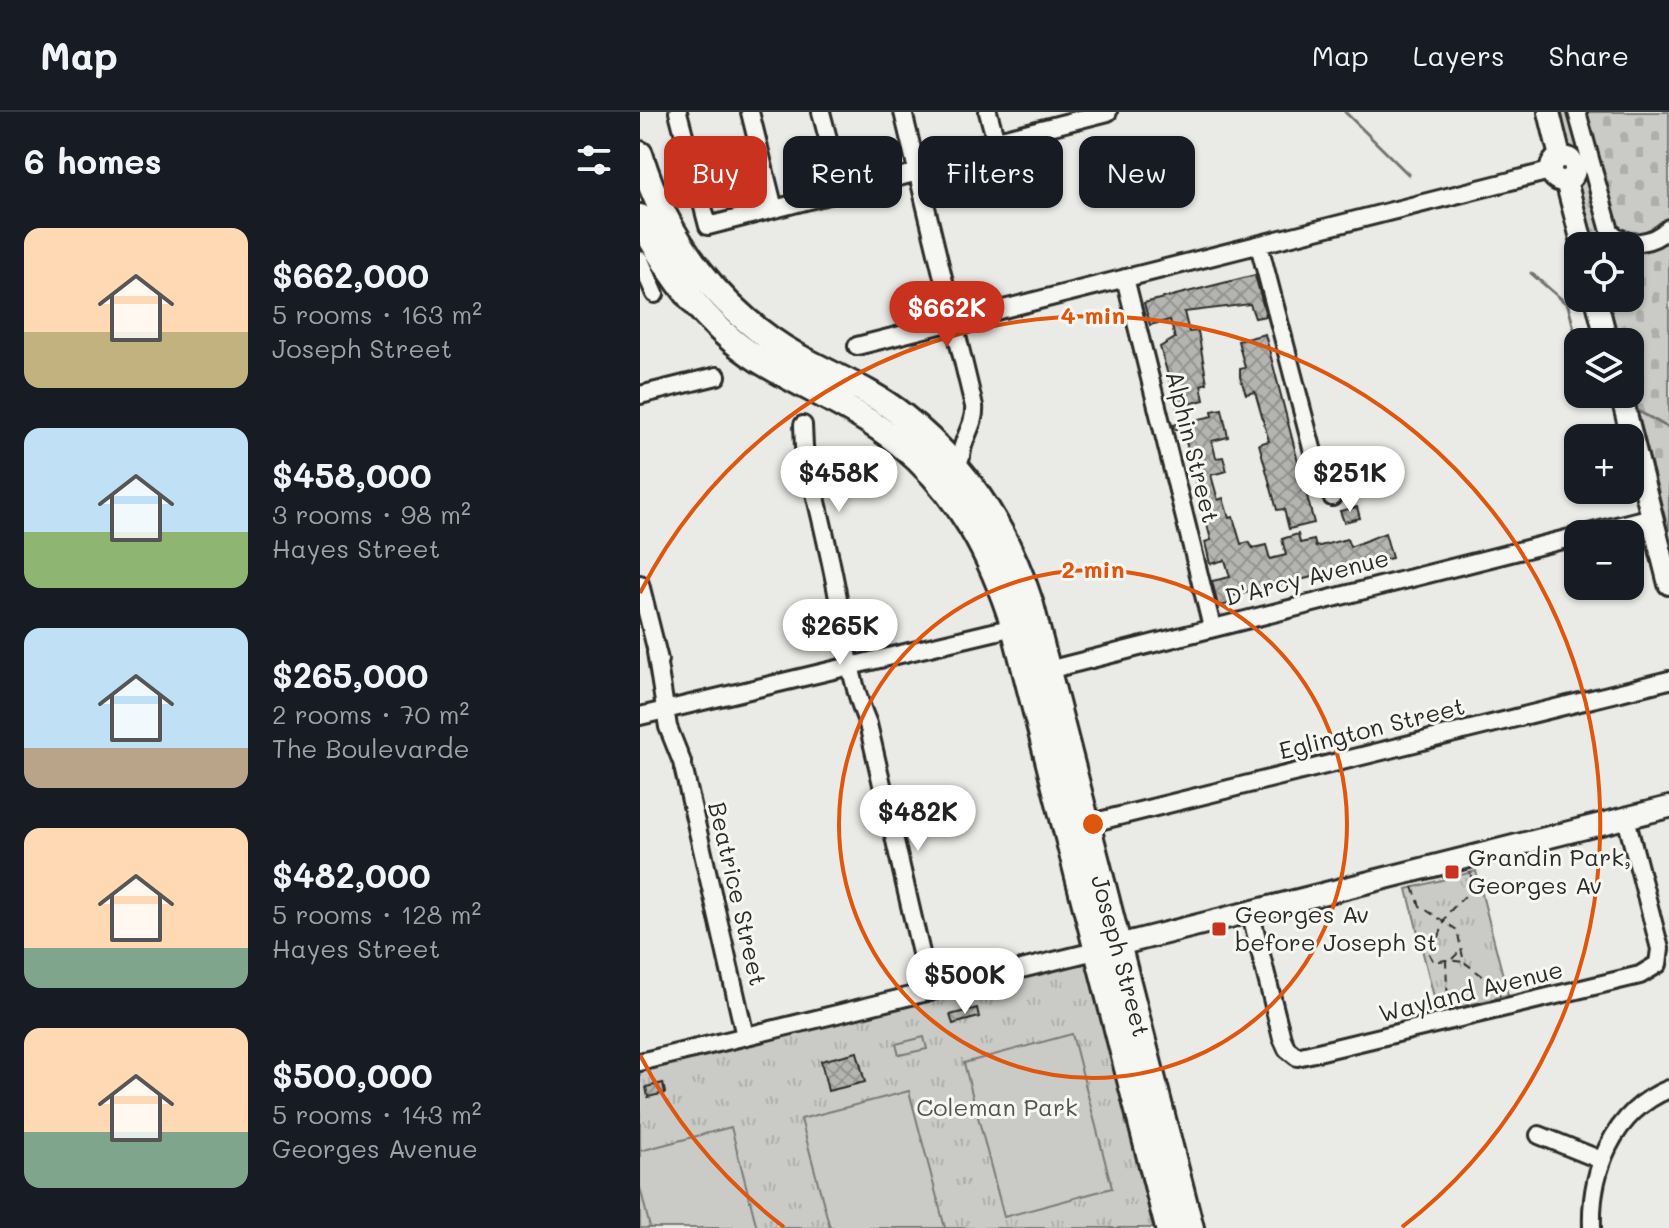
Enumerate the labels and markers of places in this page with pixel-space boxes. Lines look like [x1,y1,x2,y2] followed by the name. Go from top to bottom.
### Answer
[891,281,1003,349] pin: $662K
[783,446,895,514] pin: $458K
[1294,446,1406,514] pin: $251K
[784,599,896,667] pin: $265K
[862,785,974,853] pin: $482K
[1079,810,1107,838] centre of rings
[1468,841,1631,900] place label: Grandin Park, Georges Av
[1443,863,1461,881] marker: Grandin Park, Georges Av
[1235,898,1437,957] place label: Georges Av before Joseph St
[1210,920,1228,938] marker: Georges Av before Joseph St
[909,948,1021,1016] pin: $500K

